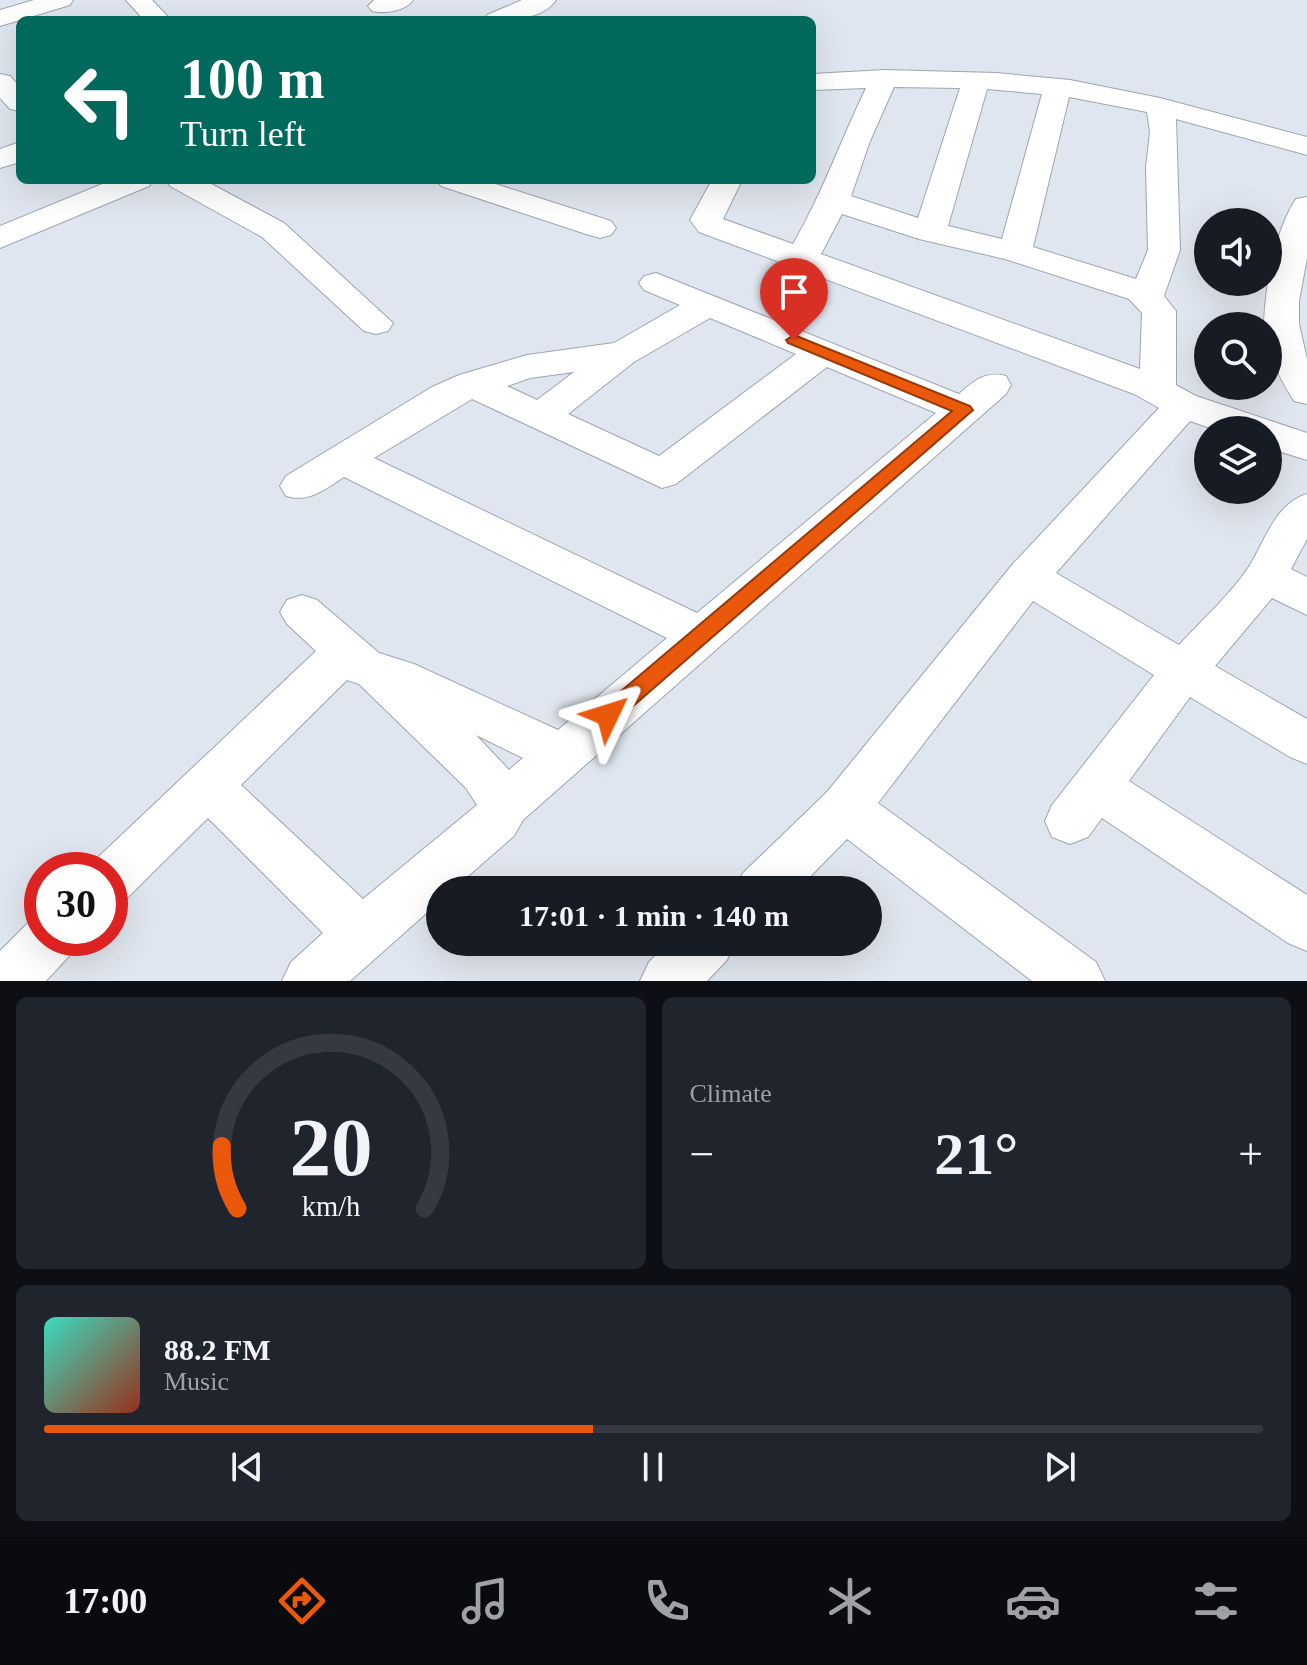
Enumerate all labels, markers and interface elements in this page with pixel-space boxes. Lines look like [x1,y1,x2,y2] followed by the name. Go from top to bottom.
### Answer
[48,48,152,152] icon: left
[180,48,325,110] text: 100 m
[180,114,306,154] text: Turn left
[1194,208,1282,504] map controls
[1194,208,1282,296] button: sound
[760,258,828,340] pin
[772,270,816,314] icon: arrive
[1194,312,1282,400] button: search
[1194,416,1282,504] button: layers
[566,673,650,757] position arrow
[24,852,128,956] speed limit sign: 30
[519,899,789,932] text: 17:01 · 1 min · 140 m
[690,1079,772,1108] text: Climate
[289,1101,372,1193] text: 20
[934,1121,1018,1187] text: 21°
[690,1130,714,1179] text: −
[1238,1130,1263,1179] text: +
[301,1191,360,1222] text: km/h
[164,1333,271,1366] text: 88.2 FM
[164,1367,229,1396] text: Music
[225,1445,269,1489] icon: previous
[631,1445,675,1489] icon: pause
[1038,1445,1082,1489] icon: next
[274,1573,330,1629] icon: directions
[457,1573,513,1629] icon: music
[639,1573,695,1629] icon: phone
[822,1573,878,1629] icon: climate
[1005,1573,1061,1629] icon: car
[1188,1573,1244,1629] icon: filters
[63,1581,147,1621] text: 17:00

